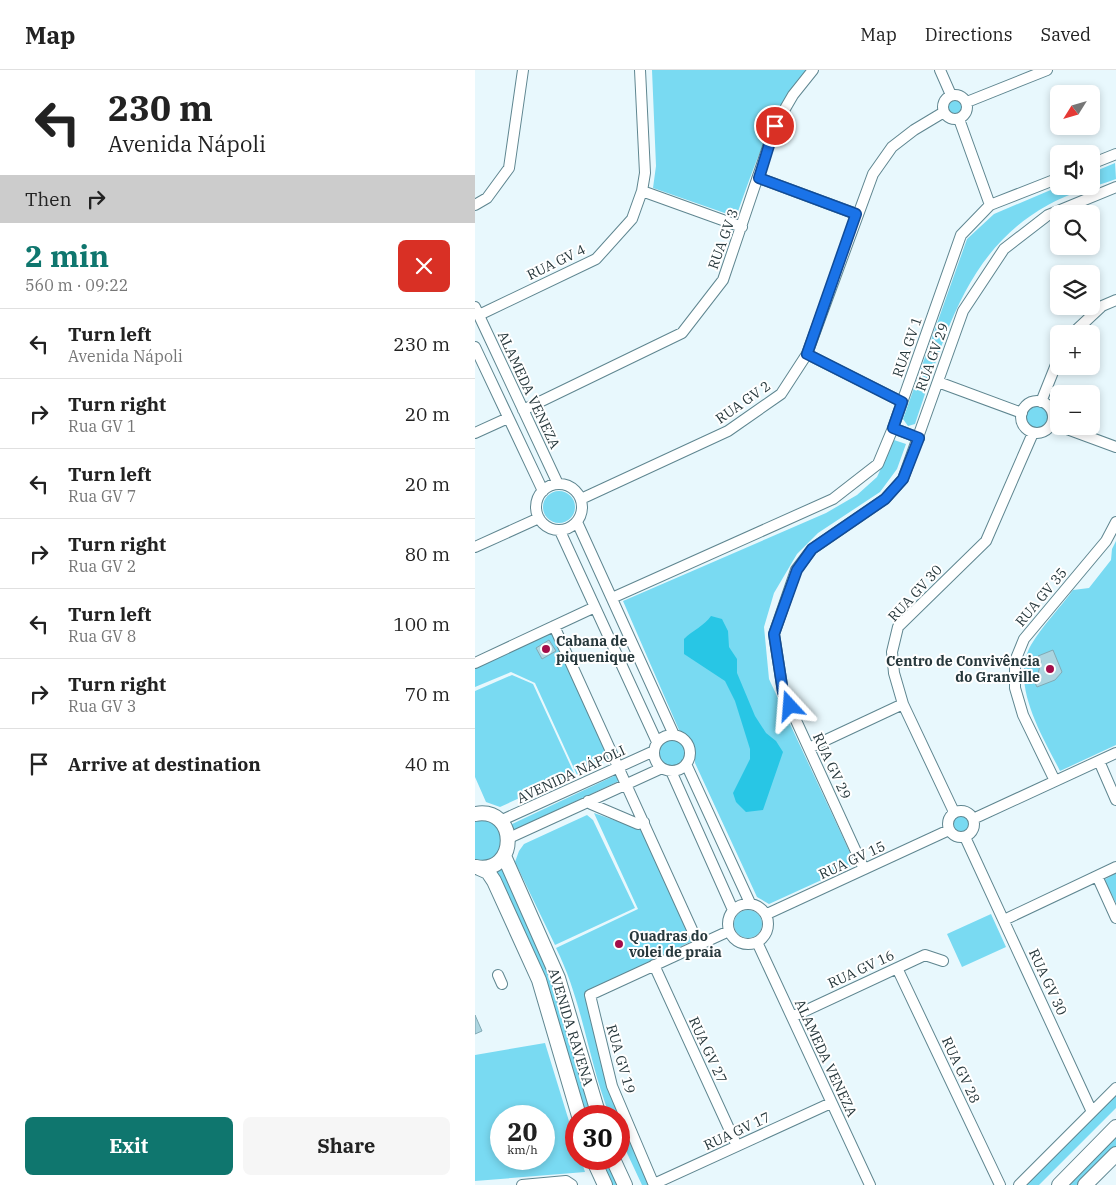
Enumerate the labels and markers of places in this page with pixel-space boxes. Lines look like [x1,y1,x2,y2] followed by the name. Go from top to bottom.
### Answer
[754,105,796,147] pin
[556,632,635,666] place label: Cabana de piquenique
[540,643,552,655] marker: Cabana de piquenique
[886,652,1040,686] place label: Centro de Convivência do Granville
[1044,663,1056,675] marker: Centro de Convivência do Granville
[629,927,722,961] place label: Quadras do volei de praia
[613,938,625,950] marker: Quadras do volei de praia

